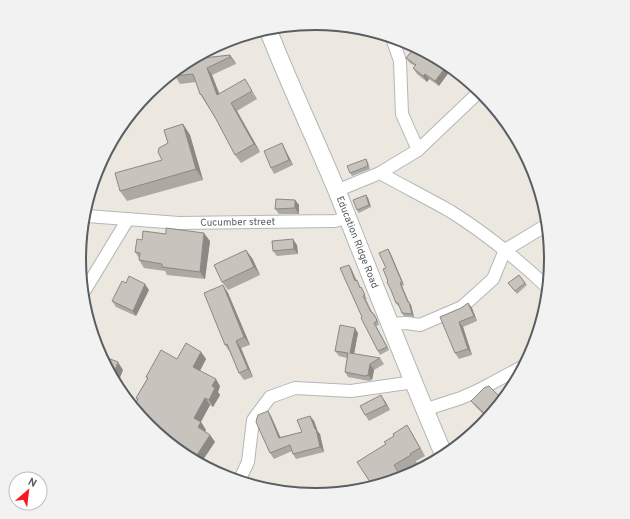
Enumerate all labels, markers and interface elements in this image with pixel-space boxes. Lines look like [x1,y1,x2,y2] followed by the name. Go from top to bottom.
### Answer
[333,194,381,290] street label: Education Ridge Road
[200,215,275,229] street label: Cucumber street
[8,471,48,511] north arrow
[25,475,39,491] text: N

